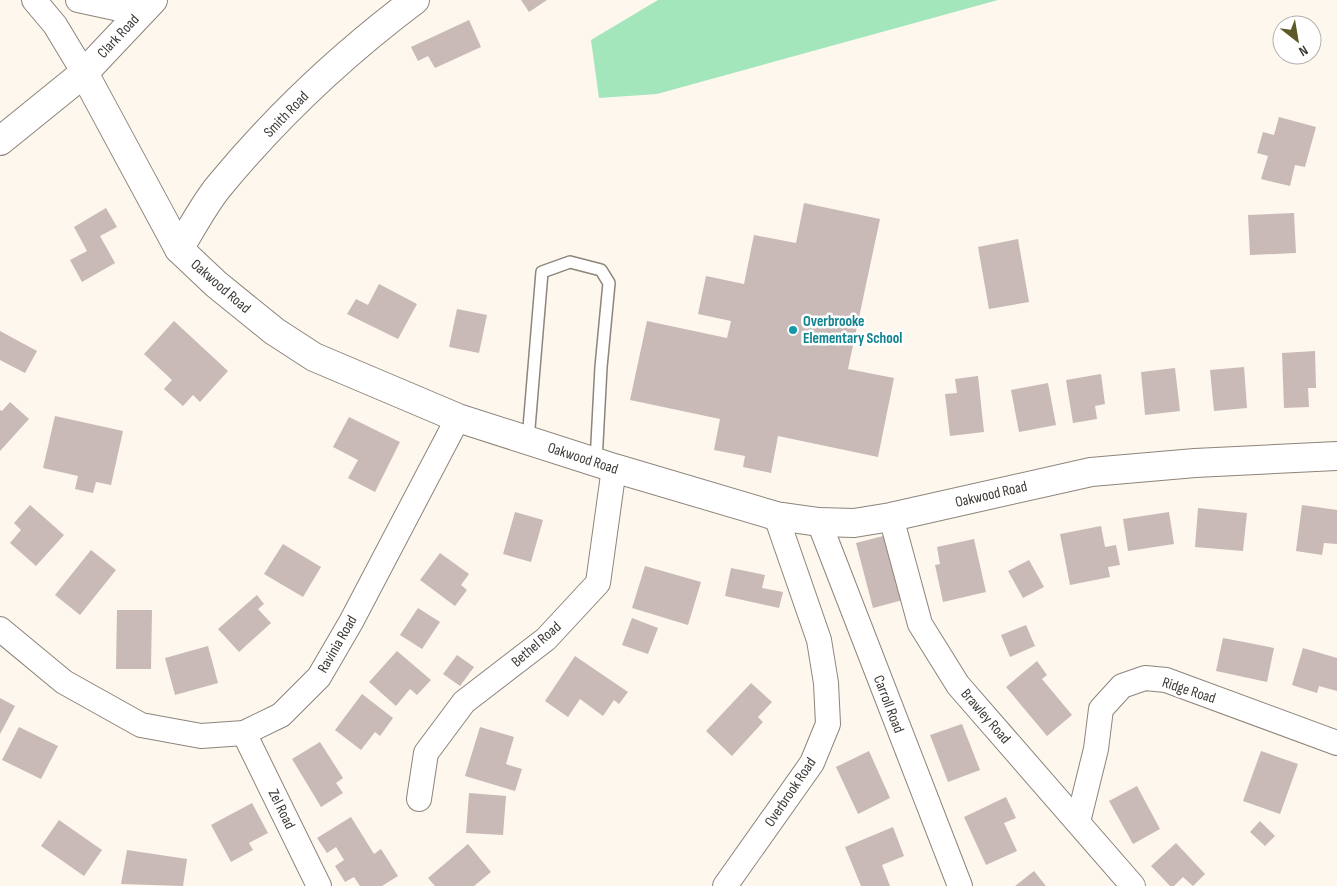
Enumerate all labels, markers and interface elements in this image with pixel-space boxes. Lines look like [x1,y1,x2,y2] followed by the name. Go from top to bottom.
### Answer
[93,10,143,62] street label: Clark Road
[1272,15,1322,65] north arrow
[1296,42,1311,60] text: N
[260,87,313,142] street label: Smith Road
[187,255,255,318] street label: Oakwood Road
[803,312,902,348] place label: Overbrooke Elementary School
[787,324,799,336] marker: Overbrooke Elementary School
[545,438,621,479] street label: Oakwood Road
[953,477,1029,512] street label: Oakwood Road
[313,612,362,676] street label: Ravinia Road
[508,618,565,671] street label: Bethel Road
[869,673,908,736] street label: Carroll Road
[1160,673,1218,708] street label: Ridge Road
[957,685,1015,748] street label: Brawley Road
[760,754,820,830] street label: Overbrook Road
[264,786,299,832] street label: Zel Road

